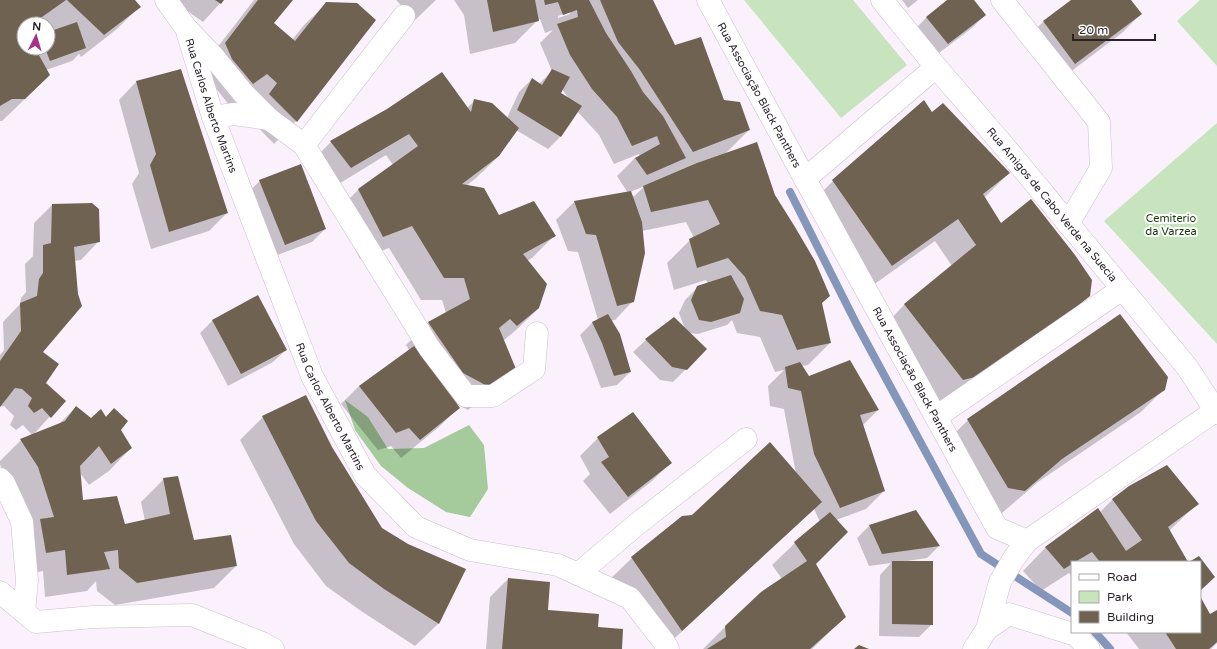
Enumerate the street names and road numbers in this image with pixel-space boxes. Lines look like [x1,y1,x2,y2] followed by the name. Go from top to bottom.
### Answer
[714,20,804,170] street label: Rua Associação Black Panthers
[182,37,240,175] street label: Rua Carlos Alberto Martins
[984,125,1120,284] street label: Rua Amigos de Cabo Verde na Suecia
[870,305,960,454] street label: Rua Associação Black Panthers
[293,341,367,473] street label: Rua Carlos Alberto Martins

